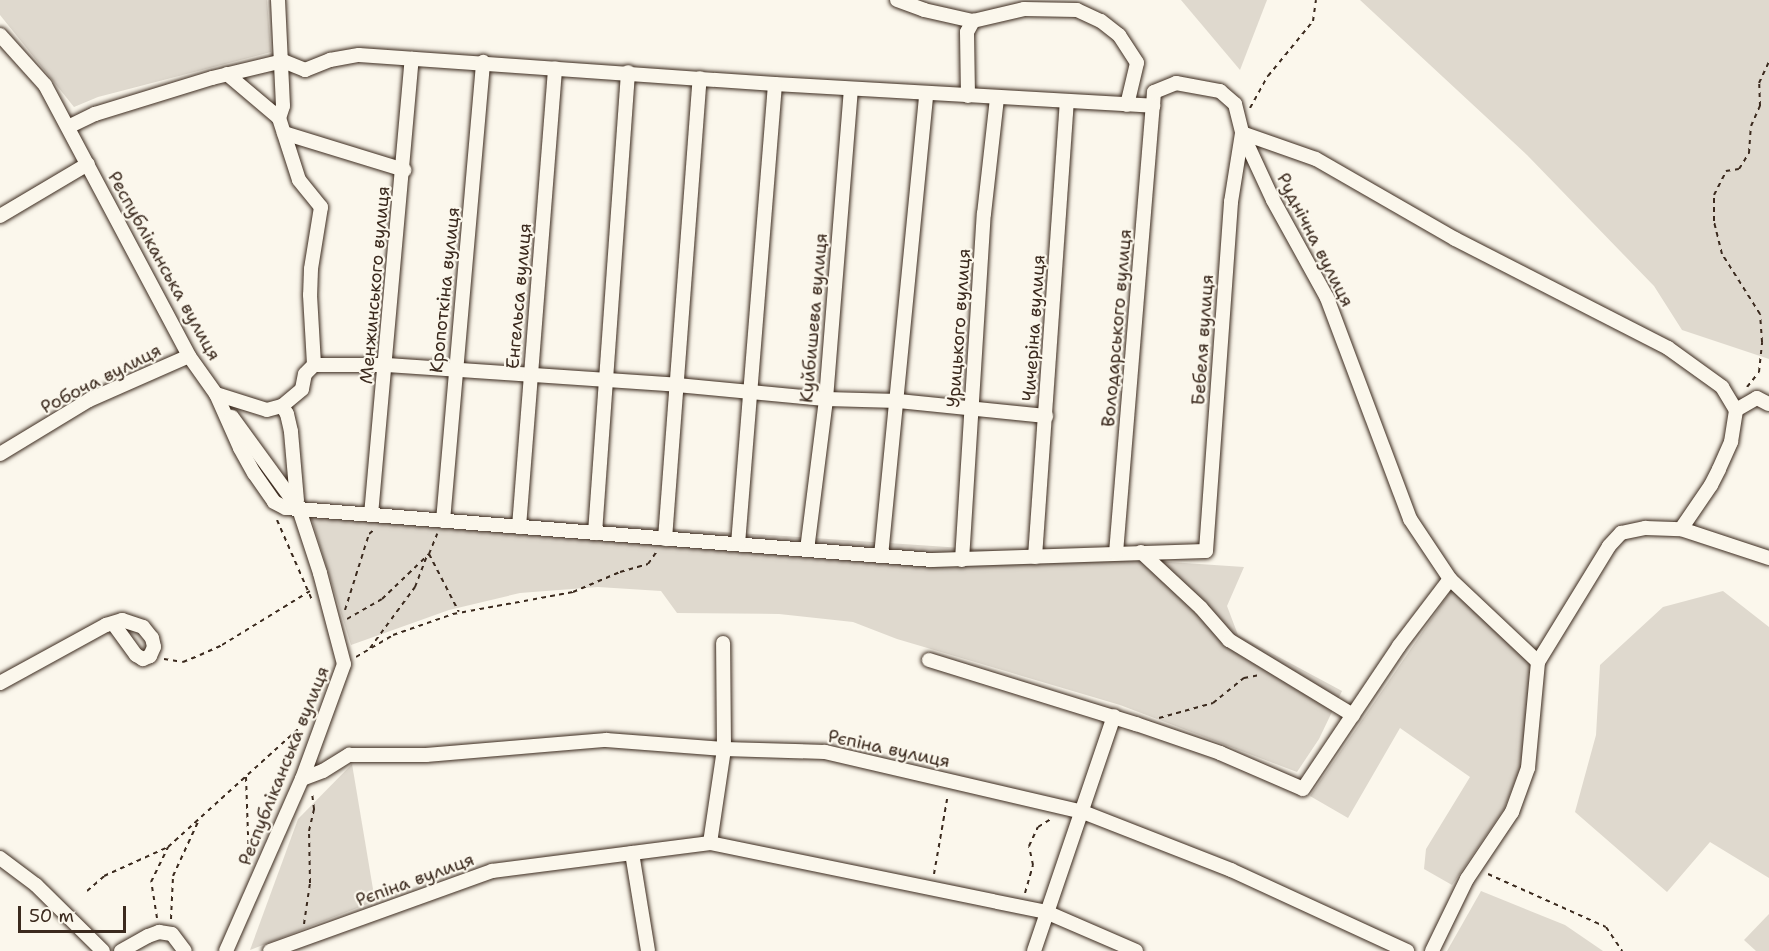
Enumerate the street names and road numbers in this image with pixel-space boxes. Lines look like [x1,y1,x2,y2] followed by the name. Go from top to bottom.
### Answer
[103,168,225,364] street label: Республіканська вулиця
[1272,169,1358,311] street label: Руднічна вулиця
[356,185,394,385] street label: Менжинського вулиця
[426,206,464,374] street label: Кропоткіна вулиця
[502,222,536,370] street label: Енгельса вулиця
[1098,228,1136,428] street label: Володарського вулиця
[796,232,832,404] street label: Куйбишева вулиця
[943,248,975,408] street label: Урицького вулиця
[1018,254,1050,402] street label: Чичеріна вулиця
[1188,274,1218,406] street label: Бебеля вулиця
[37,339,165,419] street label: Робоча вулиця
[234,663,334,869] street label: Республіканська вулиця
[826,725,952,773] street label: Рєпіна вулиця
[353,849,477,911] street label: Рєпіна вулиця

